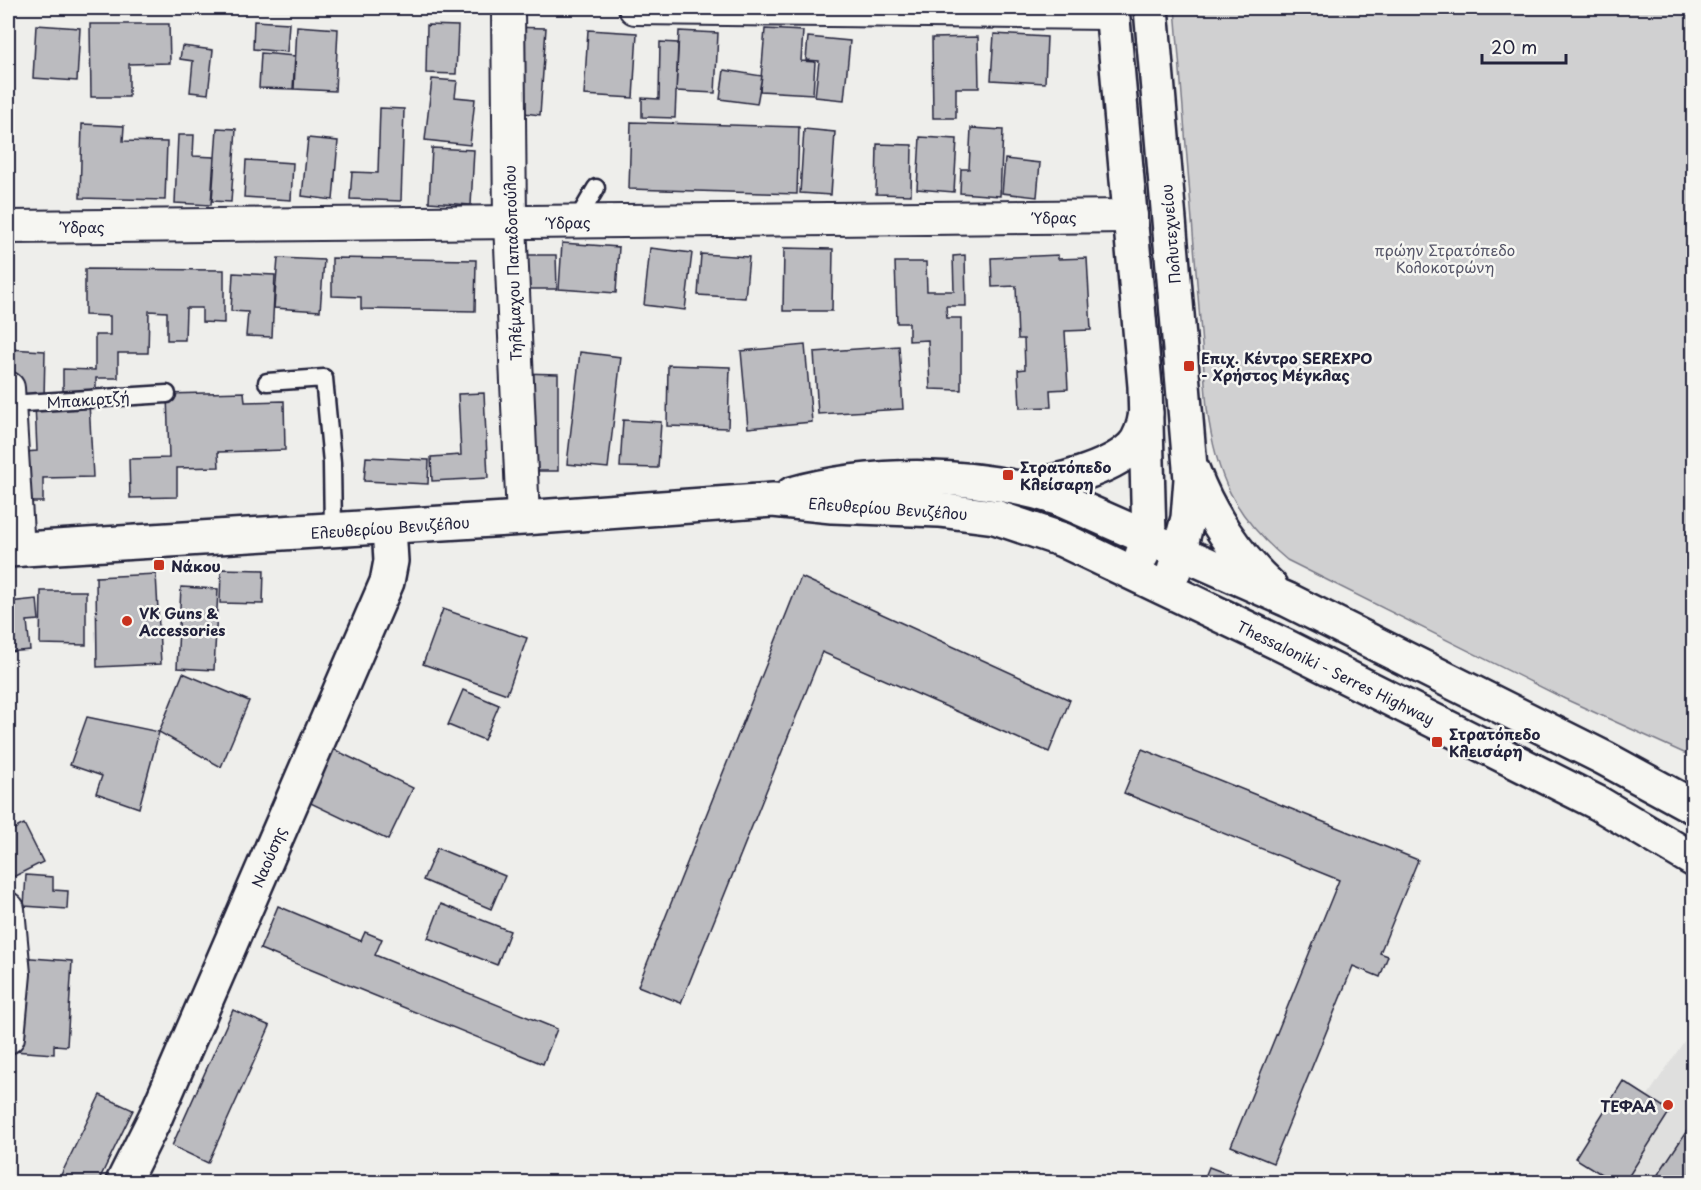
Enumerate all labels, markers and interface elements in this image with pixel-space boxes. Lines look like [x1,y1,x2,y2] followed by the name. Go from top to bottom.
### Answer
[1482,27,1566,65] scale bar
[1491,33,1537,60] text: 20 m
[497,165,527,361] street label: Τηλέμαχου Παπαδοπούλου
[1154,183,1186,285] street label: Πολυτεχνείου
[1030,205,1077,229] street label: Ύδρας
[544,210,591,234] street label: Ύδρας
[58,215,105,238] street label: Ύδρας
[1375,238,1515,278] park label: πρώην Στρατόπεδο Κολοκοτρώνη
[1201,346,1373,386] place label: Επιχ. Κέντρο SEREXPO - Χρήστος Μέγκλας
[1182,359,1196,373] marker: Επιχ. Κέντρο SEREXPO - Χρήστος Μέγκλας
[46,385,130,413] street label: Μπακιρτζή
[1020,455,1111,495] place label: Στρατόπεδο Κλείσαρη
[1001,468,1015,482] marker: Στρατόπεδο Κλείσαρη
[808,491,968,525] street label: Ελευθερίου Βενιζέλου
[310,510,470,544] street label: Ελευθερίου Βενιζέλου
[171,554,221,577] place label: Νάκου
[152,558,166,572] marker: Νάκου
[138,601,226,641] place label: VK Guns & Accessories
[120,614,134,628] marker: VK Guns & Accessories
[1233,614,1439,730] street label: Thessaloniki - Serres Highway
[1449,722,1540,762] place label: Στρατόπεδο Κλεισάρη
[1430,735,1444,749] marker: Στρατόπεδο Κλεισάρη
[245,823,291,891] street label: Ναούσης
[1600,1094,1656,1117] place label: ΤΕΦΑΑ
[1661,1098,1675,1112] marker: ΤΕΦΑΑ

